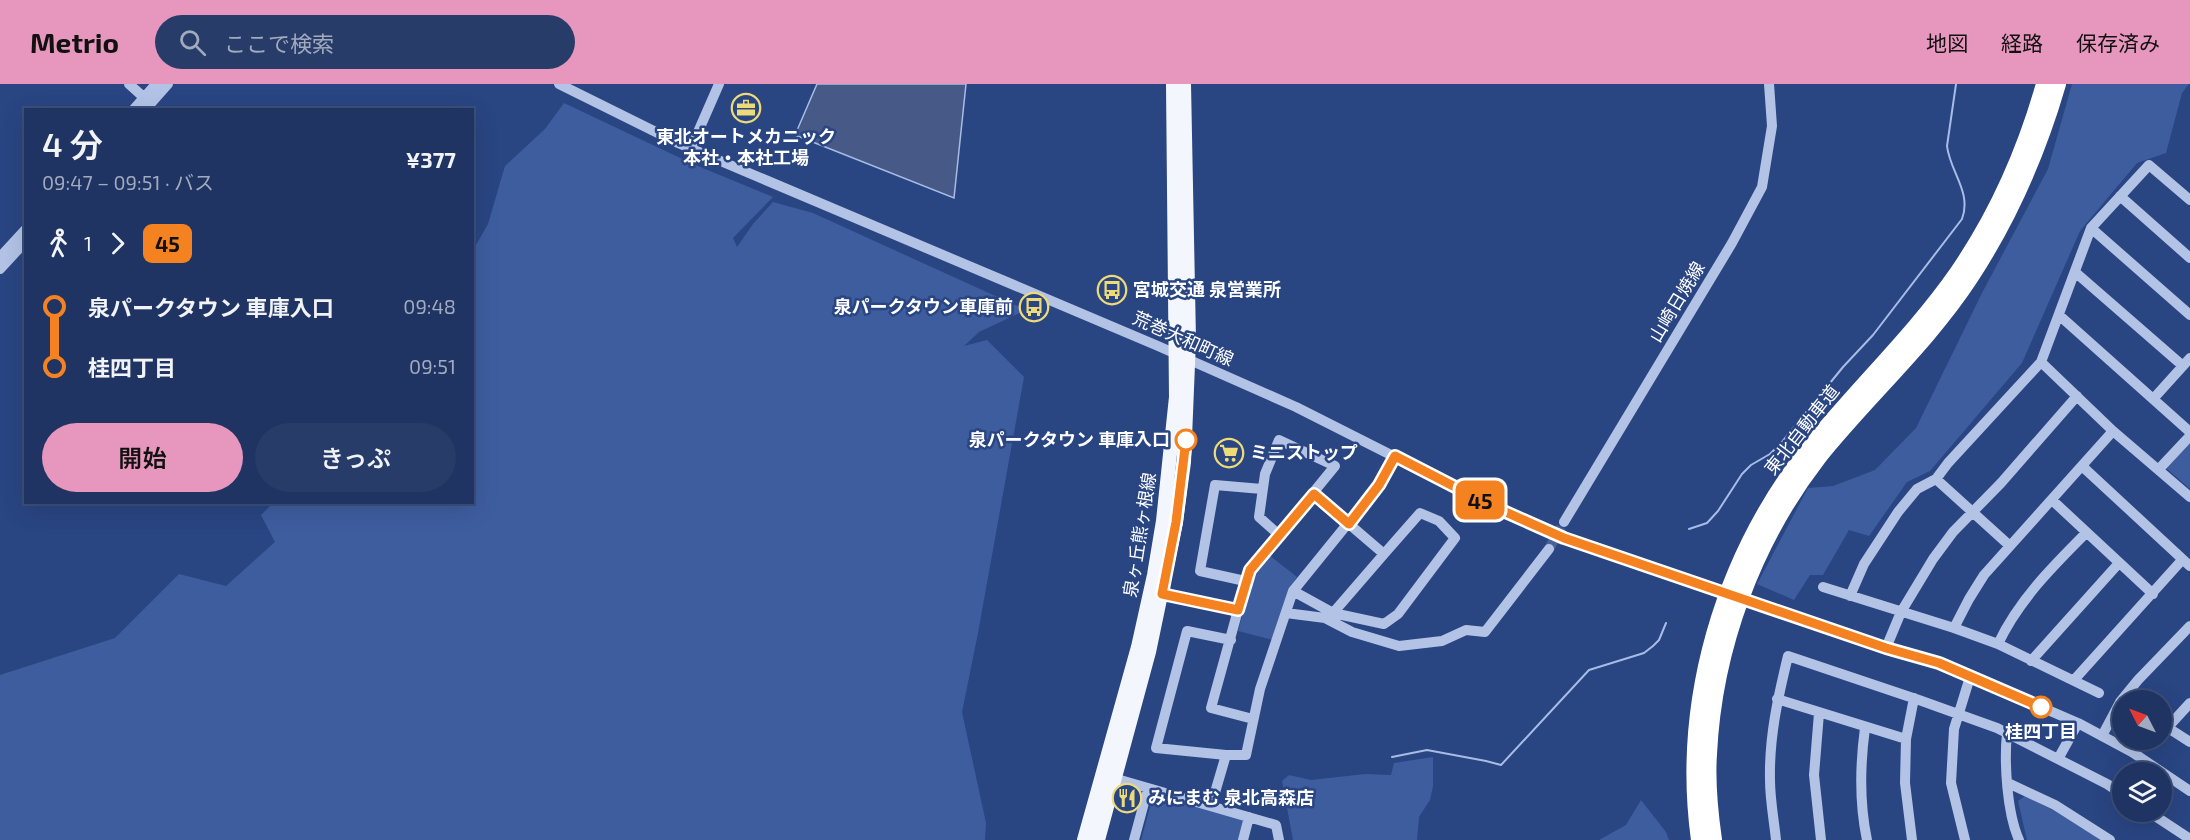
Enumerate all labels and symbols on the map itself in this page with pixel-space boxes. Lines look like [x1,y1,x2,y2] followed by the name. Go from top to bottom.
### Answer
[730,92,762,124] office icon: 東北オートメカニック 本社・本社工場
[656,125,836,168] place label: 東北オートメカニック 本社・本社工場
[1644,257,1709,346] street label: 山崎日焼線
[1096,274,1128,306] bus stop icon: 宮城交通 泉営業所
[1133,278,1281,300] place label: 宮城交通 泉営業所
[1018,291,1050,323] bus stop icon: 泉パークタウン車庫前
[834,295,1013,317] place label: 泉パークタウン車庫前
[1130,306,1237,370] street label: 荒巻大和町線
[1759,380,1843,479] street label: 東北自動車道
[969,428,1170,450] place label: 泉パークタウン 車庫入口
[1175,429,1197,451] marker: 泉パークタウン 車庫入口
[1213,437,1245,469] supermarket icon: ミニストップ
[1250,441,1358,463] place label: ミニストップ
[1118,471,1160,599] street label: 泉ヶ丘熊ヶ根線
[1453,480,1507,520] line badge: 45
[2112,690,2172,750] north arrow
[2030,696,2052,718] marker: 桂四丁目
[2005,720,2077,742] place label: 桂四丁目
[1111,782,1143,814] restaurant icon: みにまむ 泉北高森店
[1148,786,1314,808] place label: みにまむ 泉北高森店

